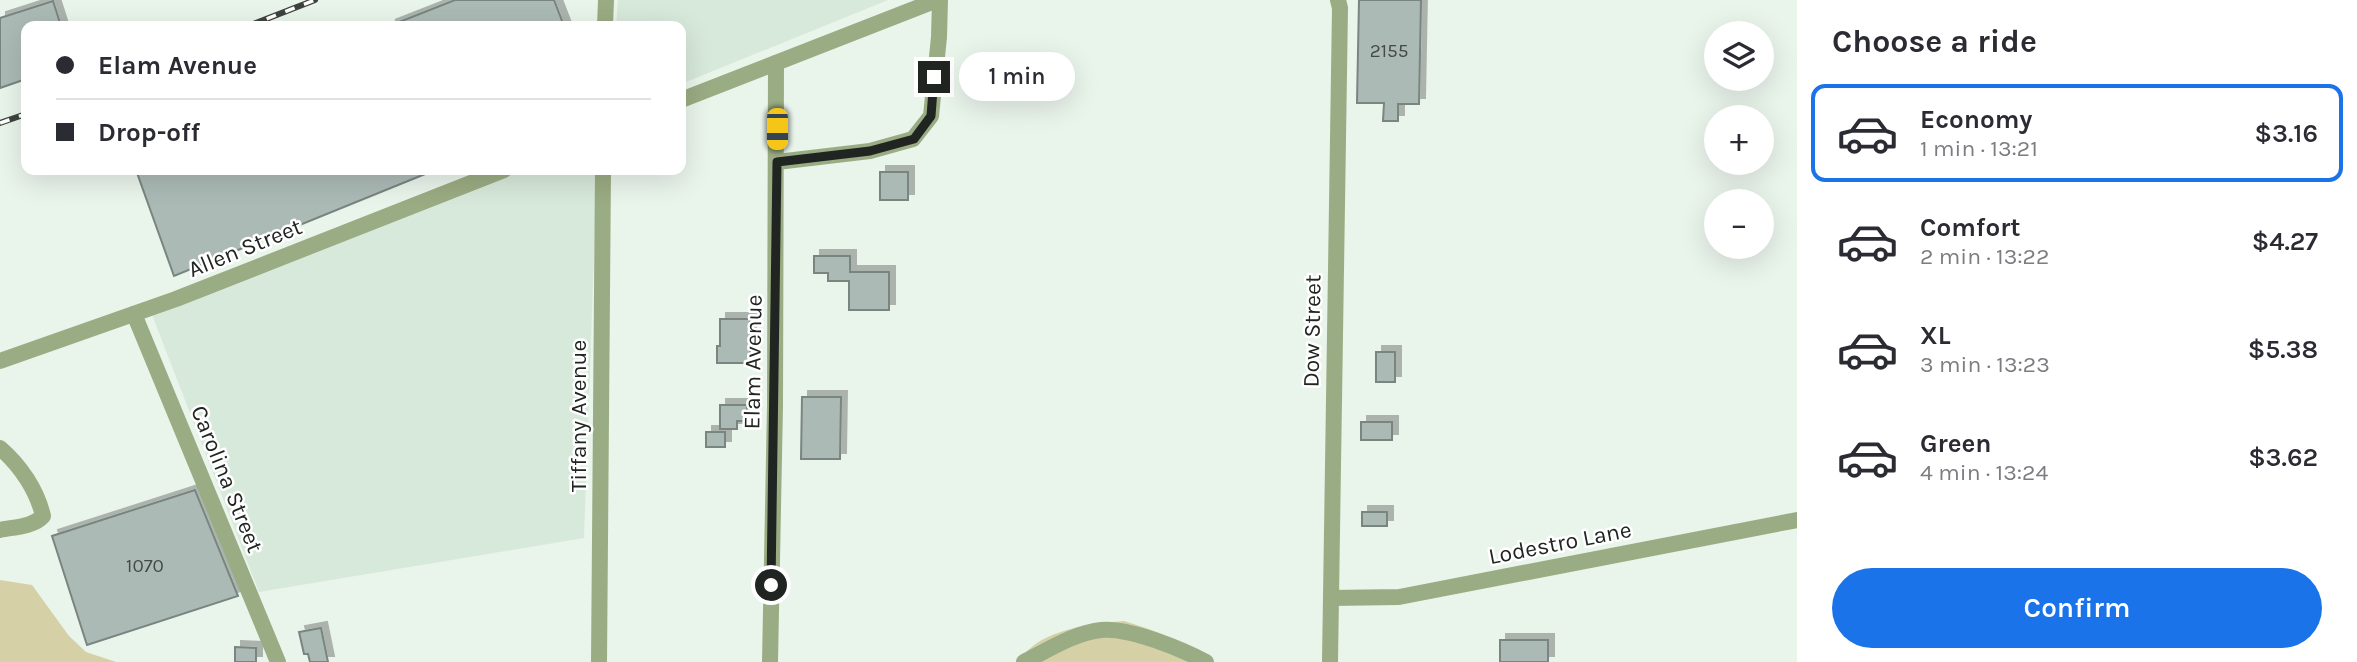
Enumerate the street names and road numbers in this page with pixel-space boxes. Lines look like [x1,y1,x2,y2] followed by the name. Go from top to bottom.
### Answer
[184,213,306,283] street label: Allen Street
[1298,274,1326,388] street label: Dow Street
[738,294,768,430] street label: Elam Avenue
[565,340,592,492] street label: Tiffany Avenue
[185,402,269,557] street label: Carolina Street
[1486,516,1634,570] street label: Lodestro Lane

